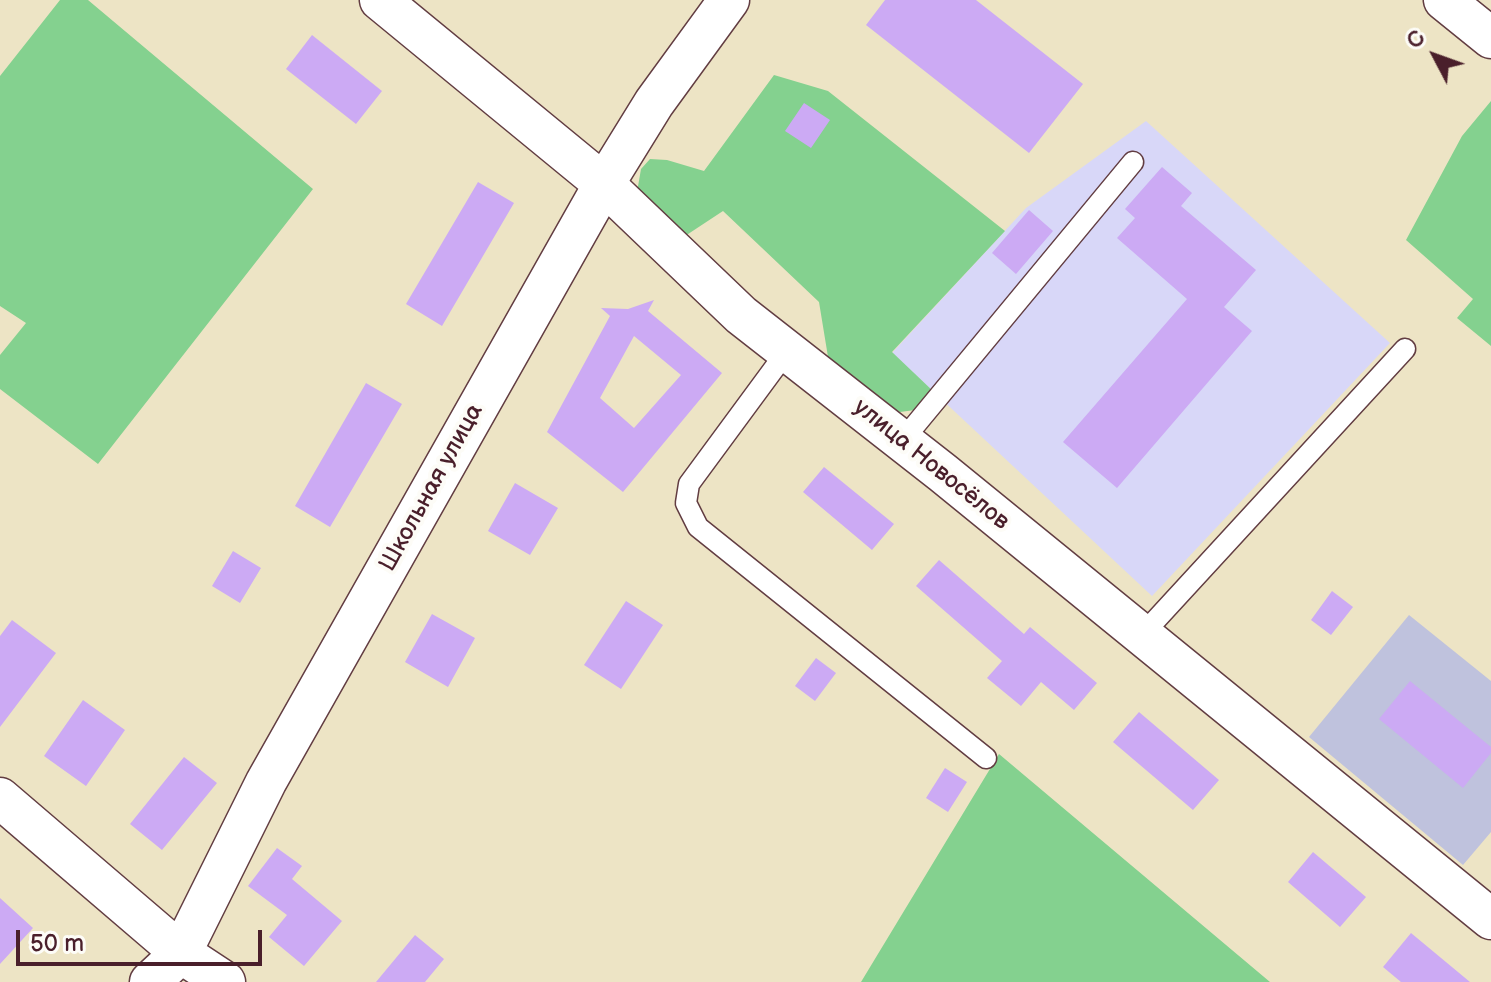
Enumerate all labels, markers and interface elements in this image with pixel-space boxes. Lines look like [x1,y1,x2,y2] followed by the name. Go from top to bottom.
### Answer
[1395,16,1475,96] north arrow
[1401,25,1432,55] text: С
[847,393,1015,537] street label: улица Новосёлов
[374,399,490,577] street label: Школьная улица
[20,914,266,964] scale bar
[30,929,84,958] text: 50 m

